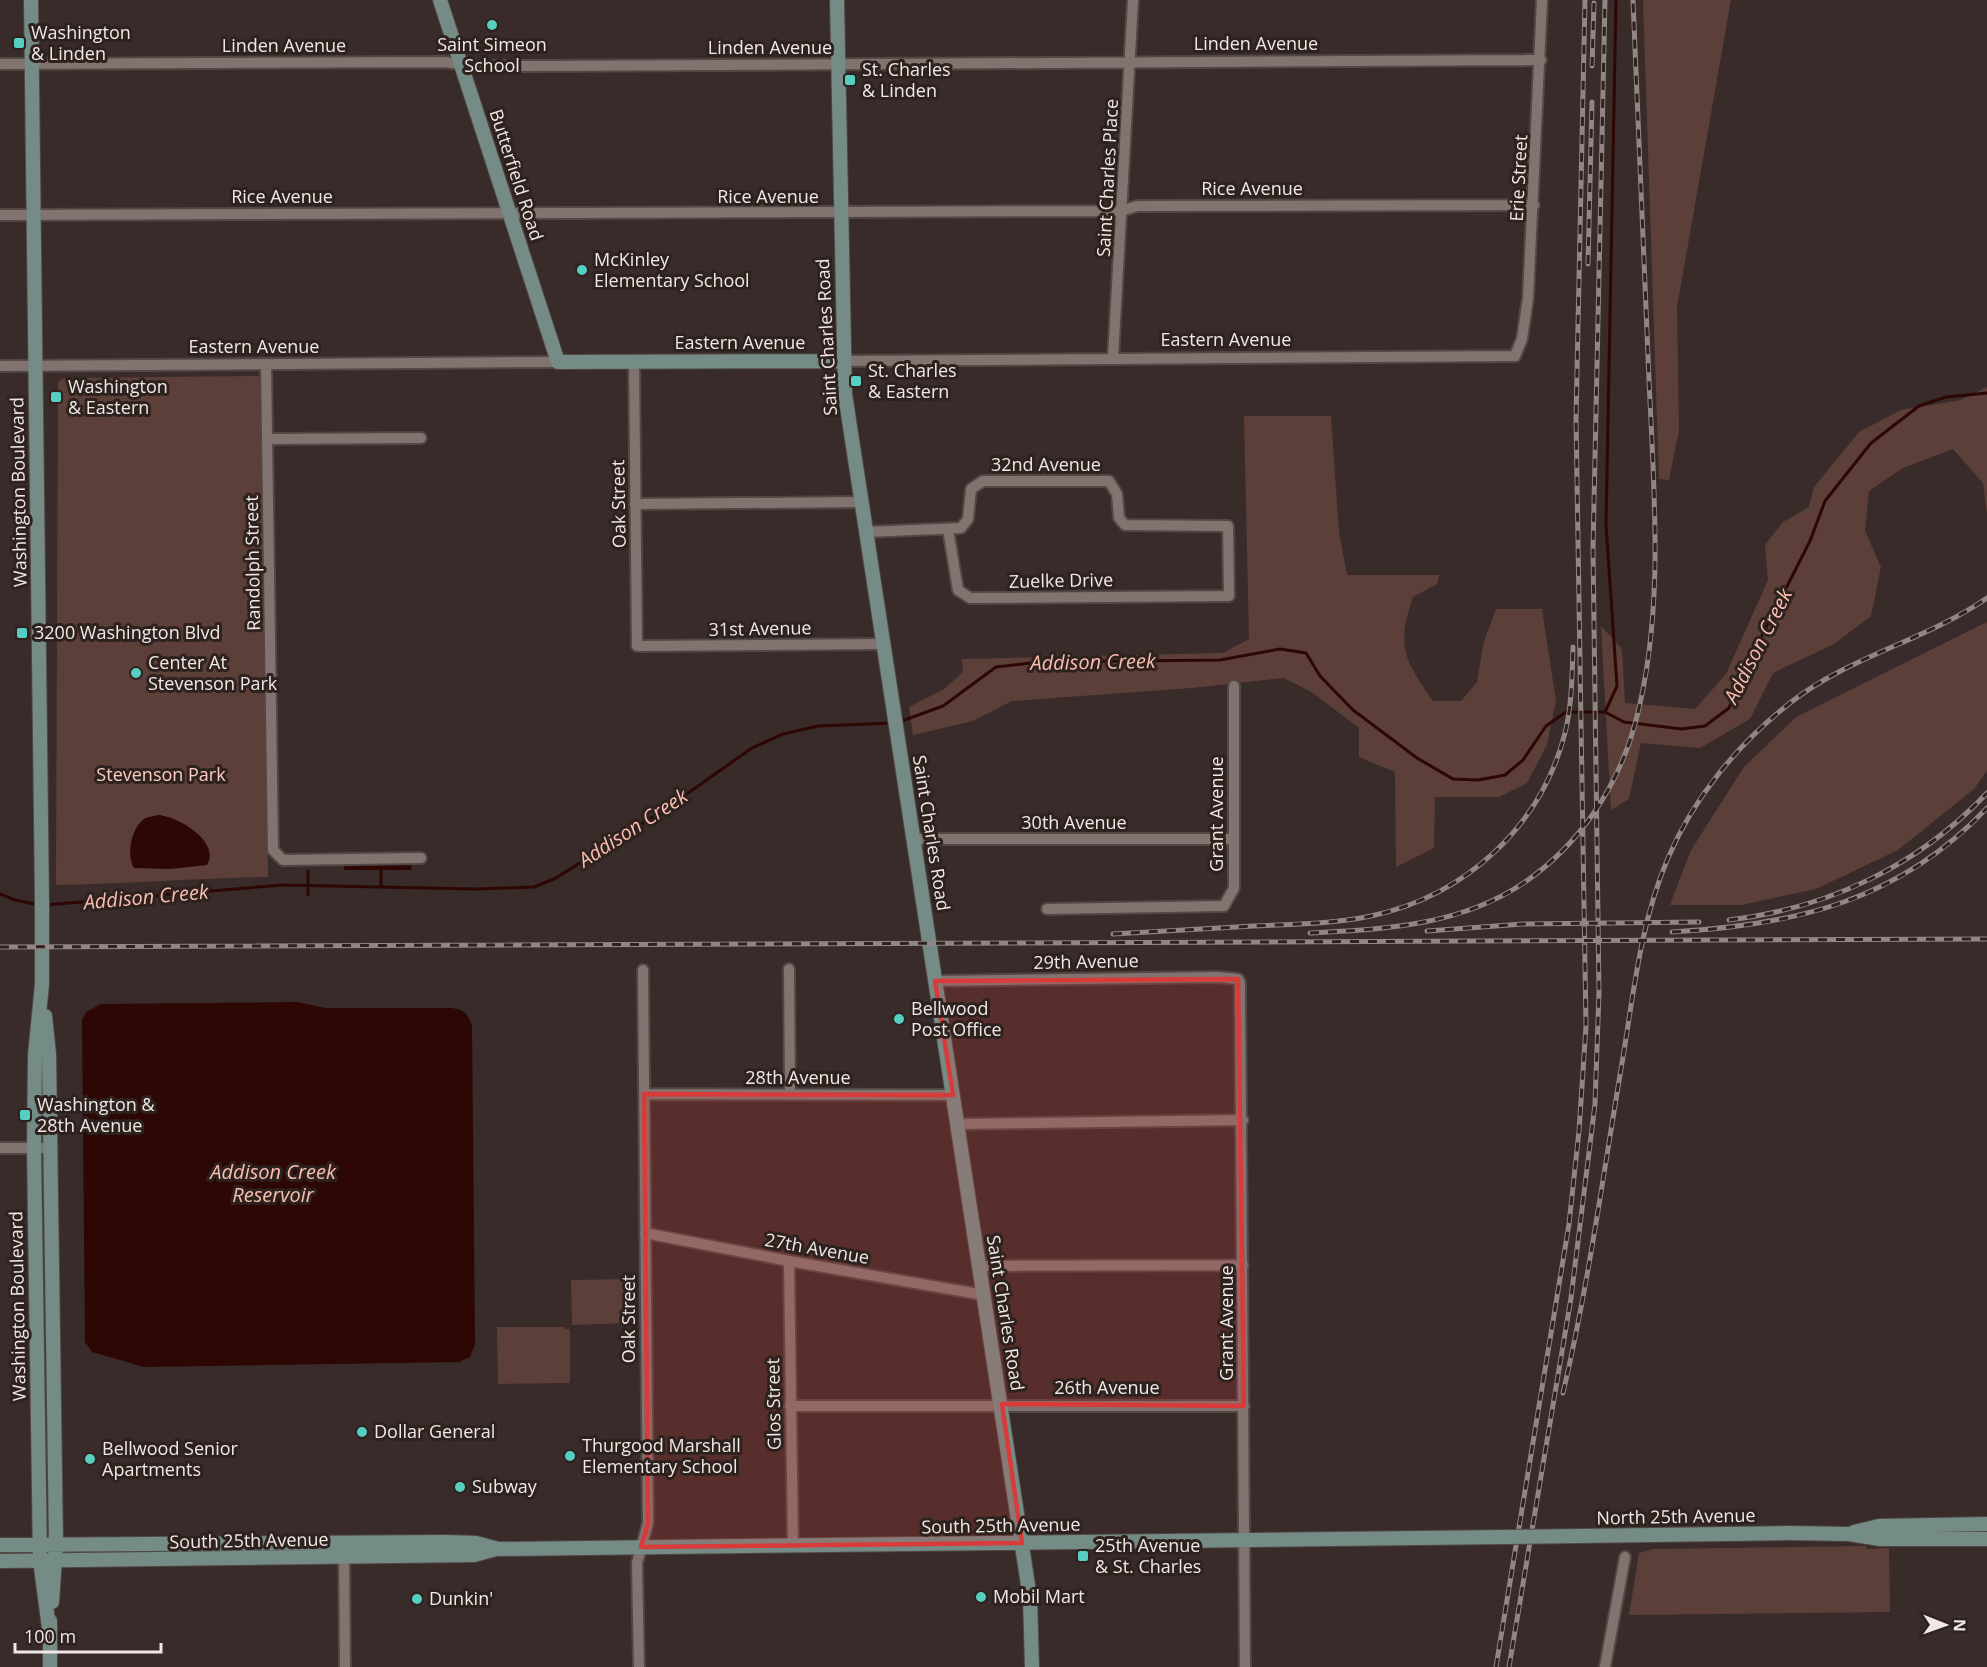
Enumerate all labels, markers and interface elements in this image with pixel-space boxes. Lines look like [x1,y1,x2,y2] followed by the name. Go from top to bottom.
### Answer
[485,18,499,32] marker: Saint Simeon School
[31,20,131,65] place label: Washington & Linden
[1194,31,1318,55] street label: Linden Avenue
[437,32,547,77] place label: Saint Simeon School
[222,33,346,57] street label: Linden Avenue
[708,35,832,59] street label: Linden Avenue
[12,36,26,50] marker: Washington & Linden
[862,57,951,102] place label: St. Charles & Linden
[843,73,857,87] marker: St. Charles & Linden
[1091,98,1123,258] street label: Saint Charles Place
[484,106,550,243] street label: Butterfield Road
[1504,134,1532,222] street label: Erie Street
[1201,176,1303,200] street label: Rice Avenue
[231,184,333,208] street label: Rice Avenue
[717,184,819,208] street label: Rice Avenue
[594,247,750,292] place label: McKinley Elementary School
[810,258,842,416] street label: Saint Charles Road
[575,263,589,277] marker: McKinley Elementary School
[1161,327,1291,351] street label: Eastern Avenue
[675,330,805,354] street label: Eastern Avenue
[189,334,319,358] street label: Eastern Avenue
[868,358,957,403] place label: St. Charles & Eastern
[68,374,168,419] place label: Washington & Eastern
[849,374,863,388] marker: St. Charles & Eastern
[49,390,63,404] marker: Washington & Eastern
[4,397,32,587] street label: Washington Boulevard
[991,452,1101,476] street label: 32nd Avenue
[605,460,631,548] street label: Oak Street
[239,495,265,631] street label: Randolph Street
[1009,567,1113,593] street label: Zuelke Drive
[1716,583,1799,710] water label: Addison Creek
[708,615,812,641] street label: 31st Avenue
[34,620,221,644] place label: 3200 Washington Blvd
[15,626,29,640] marker: 3200 Washington Blvd
[1028,647,1157,676] water label: Addison Creek
[148,650,278,695] place label: Center At Stevenson Park
[129,666,143,680] marker: Center At Stevenson Park
[908,753,956,912] street label: Saint Charles Road
[1204,756,1228,872] street label: Grant Avenue
[96,762,226,786] park label: Stevenson Park
[571,781,694,874] water label: Addison Creek
[1021,810,1127,834] street label: 30th Avenue
[80,877,211,916] water label: Addison Creek
[1033,948,1139,974] street label: 29th Avenue
[911,996,1002,1041] place label: Bellwood Post Office
[892,1012,906,1026] marker: Bellwood Post Office
[745,1065,851,1089] street label: 28th Avenue
[37,1092,156,1137] place label: Washington & 28th Avenue
[18,1108,32,1122] marker: Washington & 28th Avenue
[208,1158,337,1208] water label: Addison Creek Reservoir
[3,1211,31,1401] street label: Washington Boulevard
[763,1227,871,1269] street label: 27th Avenue
[982,1233,1030,1392] street label: Saint Charles Road
[1214,1265,1238,1381] street label: Grant Avenue
[616,1275,640,1363] street label: Oak Street
[760,1358,786,1450] street label: Glos Street
[1054,1375,1160,1399] street label: 26th Avenue
[374,1419,495,1443] place label: Dollar General
[355,1425,369,1439] marker: Dollar General
[582,1433,741,1478] place label: Thurgood Marshall Elementary School
[102,1436,239,1481] place label: Bellwood Senior Apartments
[563,1449,577,1463] marker: Thurgood Marshall Elementary School
[83,1452,97,1466] marker: Bellwood Senior Apartments
[472,1474,538,1498] place label: Subway
[453,1480,467,1494] marker: Subway
[1596,1503,1756,1529] street label: North 25th Avenue
[921,1512,1081,1538] street label: South 25th Avenue
[169,1527,329,1553] street label: South 25th Avenue
[1095,1533,1201,1578] place label: 25th Avenue & St. Charles
[1076,1549,1090,1563] marker: 25th Avenue & St. Charles
[993,1584,1085,1608] place label: Mobil Mart
[429,1586,493,1610] place label: Dunkin'
[974,1590,988,1604] marker: Mobil Mart
[410,1592,424,1606] marker: Dunkin'
[1915,1595,1975,1655] north arrow
[15,1616,160,1654] scale bar
[1949,1619,1971,1632] text: N
[24,1624,76,1648] text: 100 m

